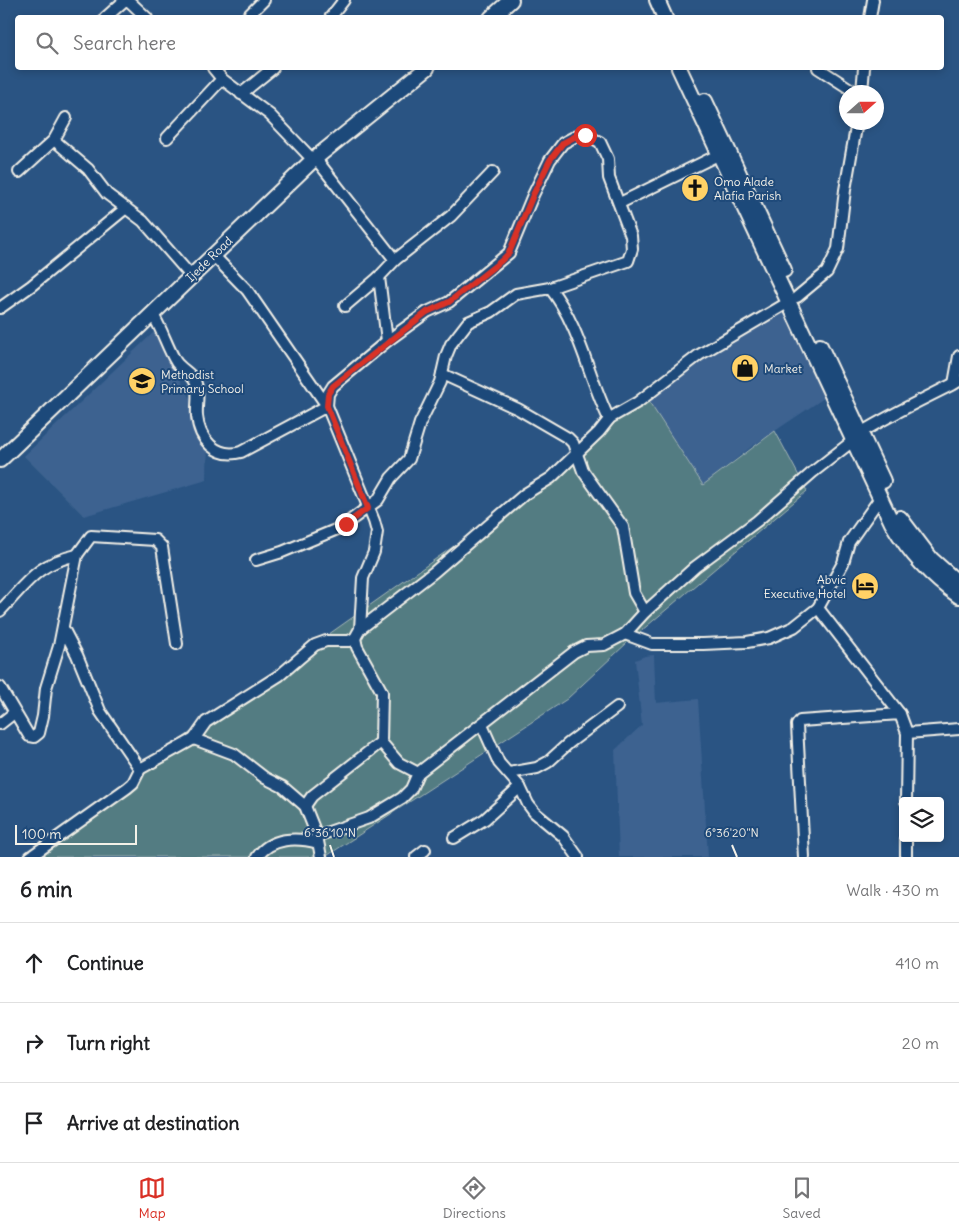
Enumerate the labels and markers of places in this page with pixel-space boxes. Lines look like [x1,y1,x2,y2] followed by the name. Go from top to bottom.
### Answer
[680,173,710,203] church icon: Omo Alade Alafia Parish
[714,174,781,203] place label: Omo Alade Alafia Parish
[730,353,760,383] shop icon: Market
[764,361,802,376] place label: Market
[127,366,157,396] school or university icon: Methodist Primary School
[161,367,244,396] place label: Methodist Primary School
[850,571,880,601] hotel icon: Abvic Executive Hotel
[764,572,846,601] place label: Abvic Executive Hotel

